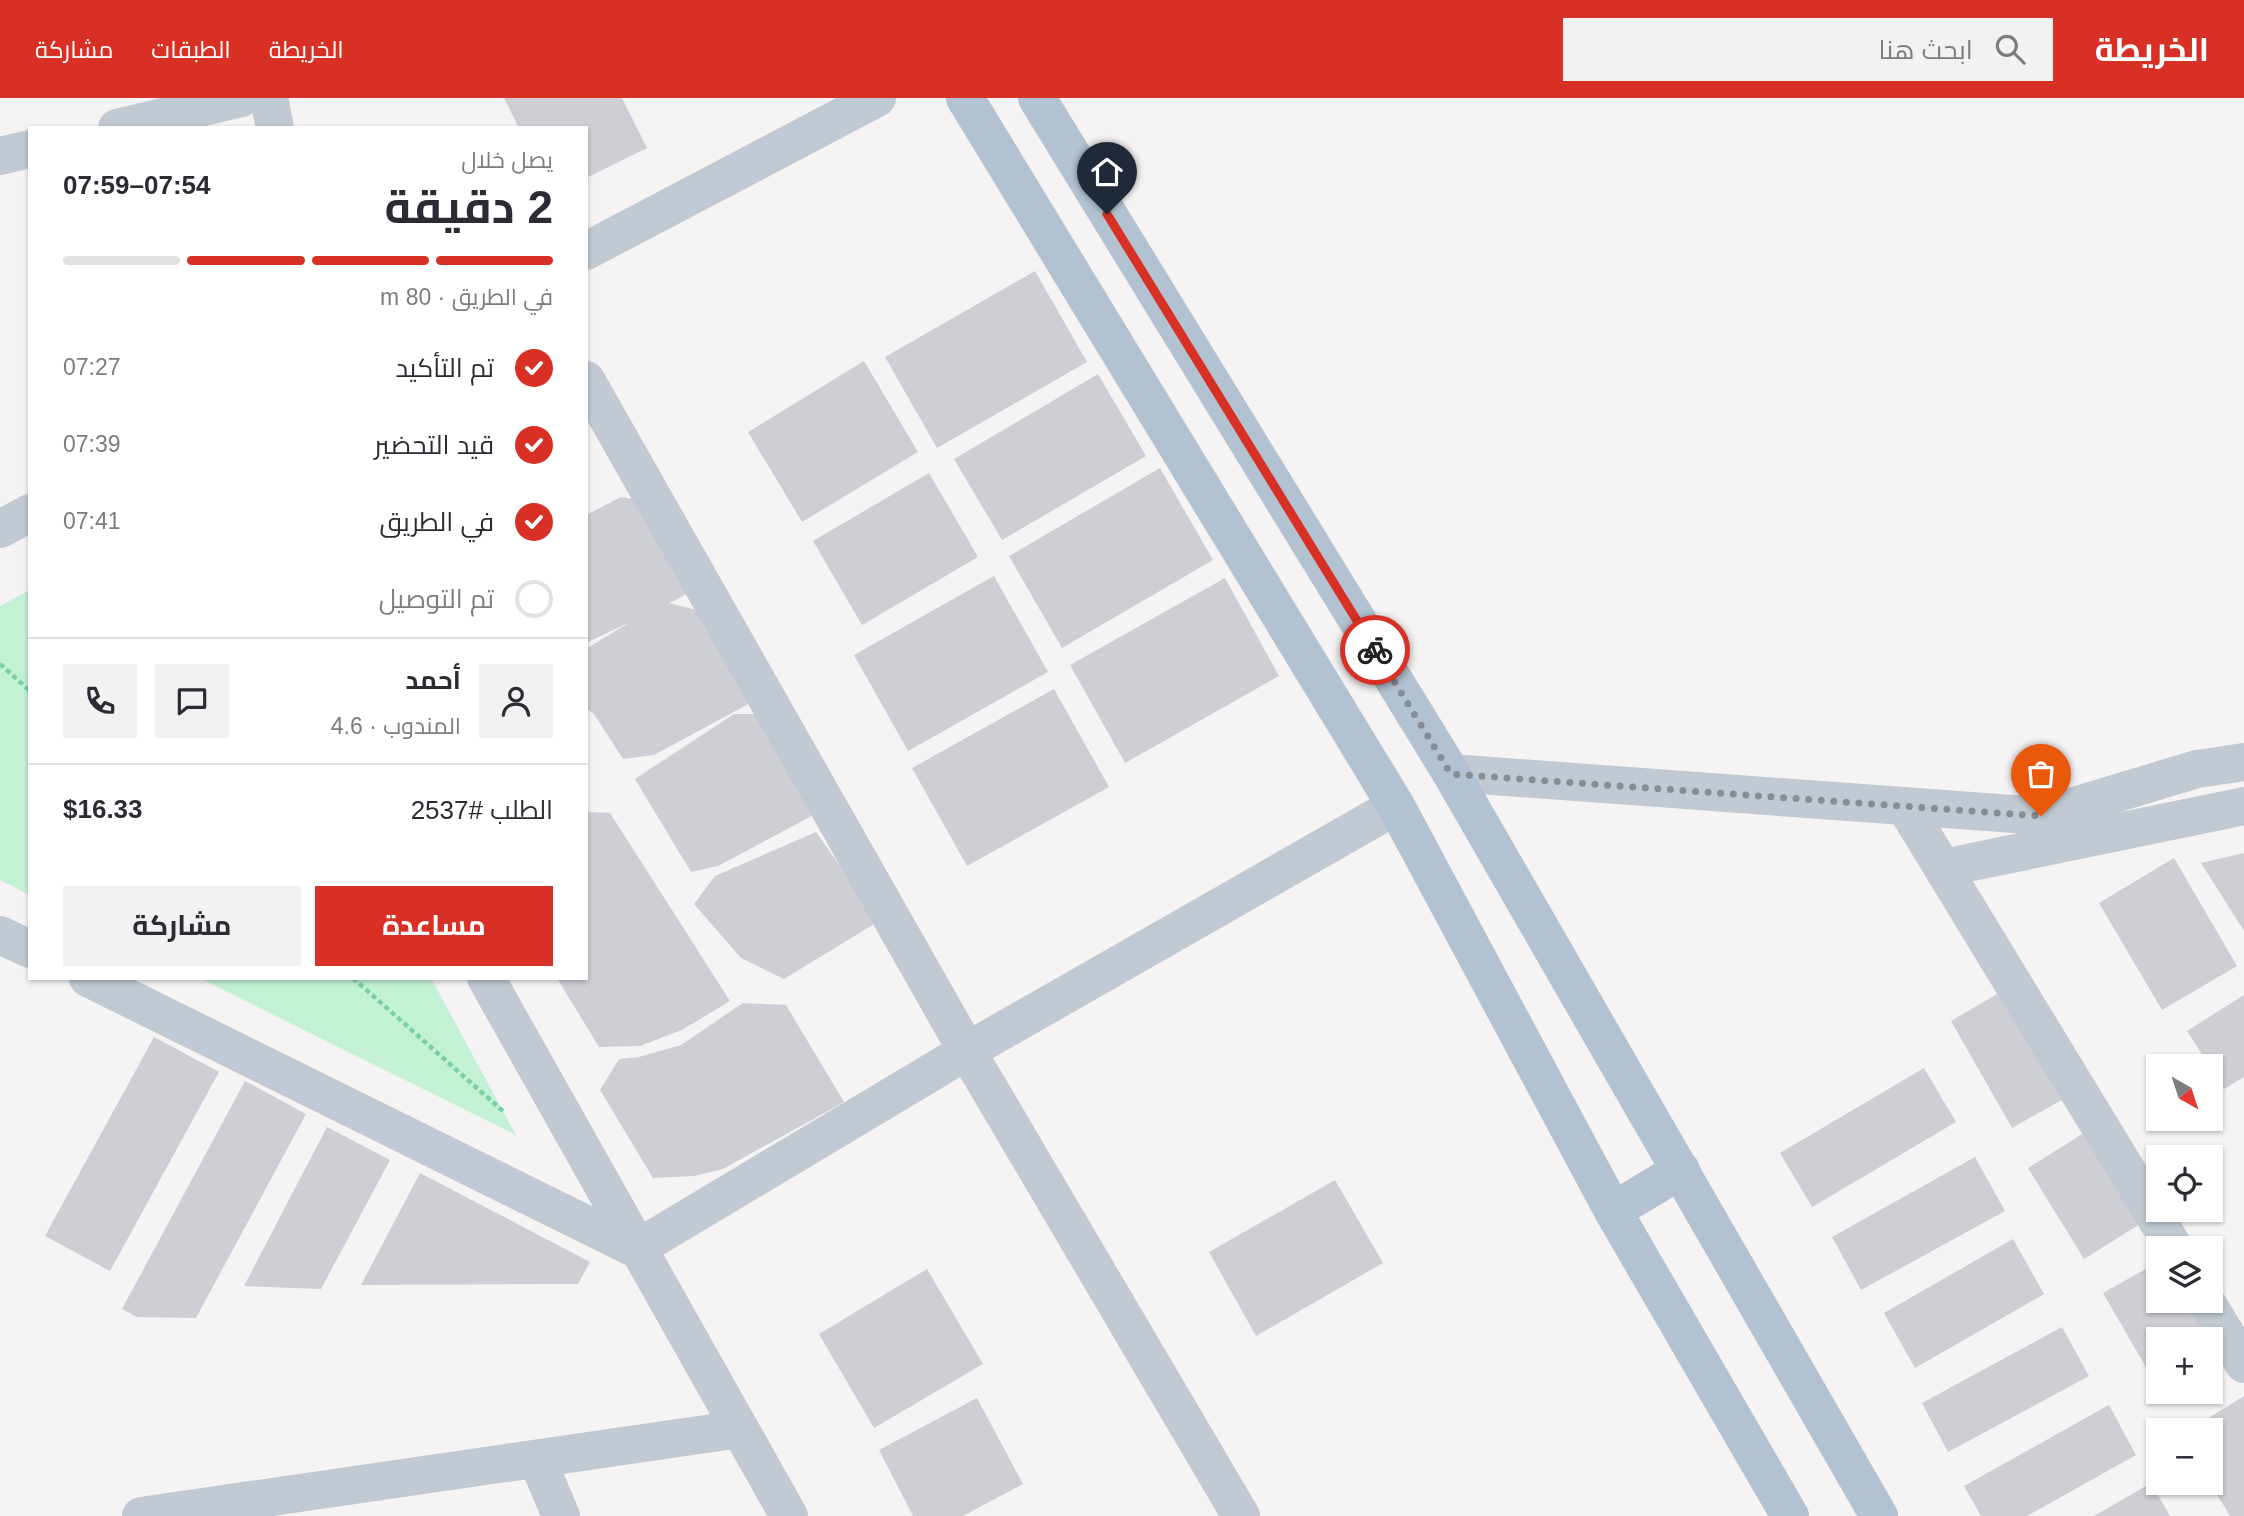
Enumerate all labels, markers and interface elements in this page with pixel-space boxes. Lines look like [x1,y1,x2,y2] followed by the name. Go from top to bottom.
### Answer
[1563,18,2053,81] search box
[1991,30,2029,68] icon: search
[2095,31,2209,68] text: الخريطة
[1879,35,1973,65] text: ابحث هنا
[35,36,113,63] text: مشاركة
[151,36,231,63] text: الطبقات
[269,36,344,63] text: الخريطة
[1077,142,1137,214] pin
[461,147,553,173] text: يصل خلال
[1088,153,1126,191] icon: home
[63,170,210,200] text: 07:54–07:59
[385,181,553,233] text: 2 دقيقة
[380,284,553,310] text: في الطريق · 80 m
[515,349,553,387] icon: check
[395,353,494,383] text: تم التأكيد
[63,354,121,380] text: 07:27
[515,426,553,464] icon: check
[374,430,494,460] text: قيد التحضير
[63,431,121,457] text: 07:39
[515,503,553,541] icon: check
[379,507,494,537] text: في الطريق
[63,508,121,534] text: 07:41
[379,584,494,614] text: تم التوصيل
[1340,615,1410,685] courier
[1356,631,1394,669] icon: bike
[63,664,137,738] button: phone
[155,664,229,738] button: chat
[479,664,553,738] button: person
[405,665,461,695] text: أحمد
[331,713,461,739] text: المندوب · 4.6
[2011,744,2071,816] pin
[2022,755,2060,793] icon: bag
[63,794,143,824] text: $16.33
[411,795,553,825] text: الطلب #2537
[63,886,301,966] button: مشاركة
[315,886,553,966] button: مساعدة
[2146,1054,2222,1130] north arrow
[2146,1054,2223,1495] map controls
[2146,1145,2223,1222] button: locate
[2146,1236,2223,1313] button: layers
[2146,1327,2223,1404] button: +
[2146,1418,2223,1495] button: −

